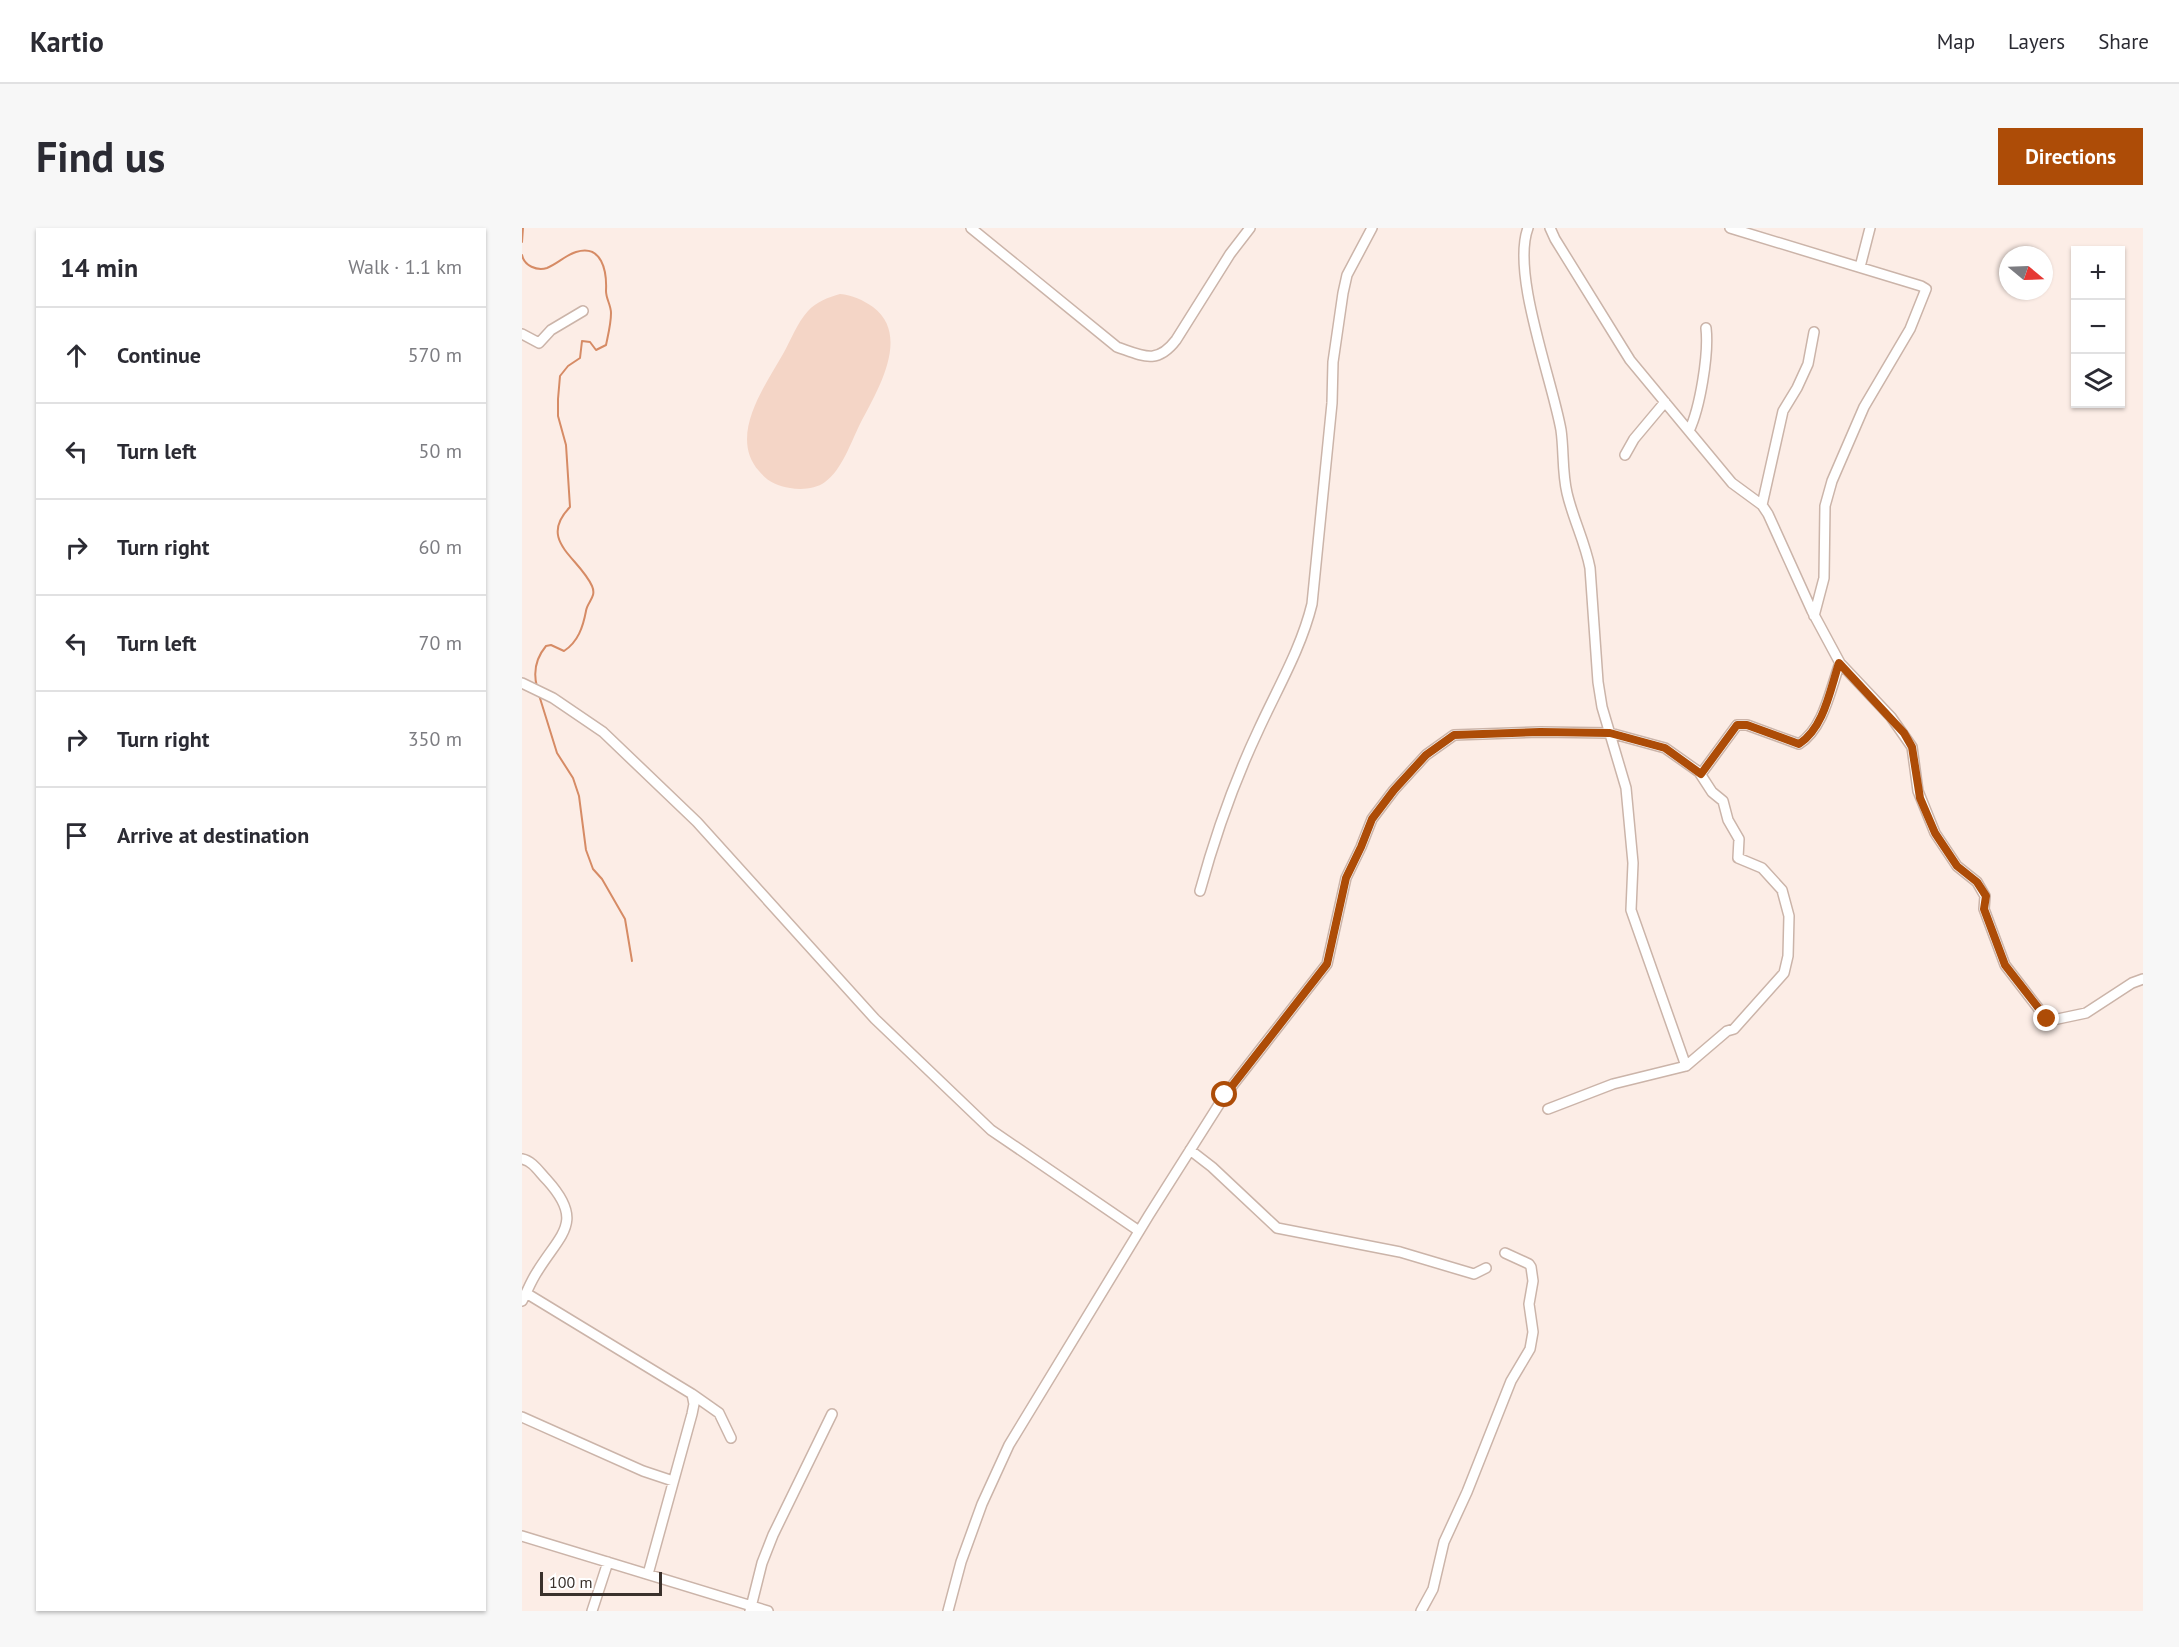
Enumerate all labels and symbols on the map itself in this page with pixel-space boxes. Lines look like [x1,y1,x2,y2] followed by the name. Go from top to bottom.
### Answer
[1999,246,2053,300] north arrow
[2033,1005,2059,1031] route end
[1211,1081,1237,1107] route start
[540,1569,662,1596] scale bar

